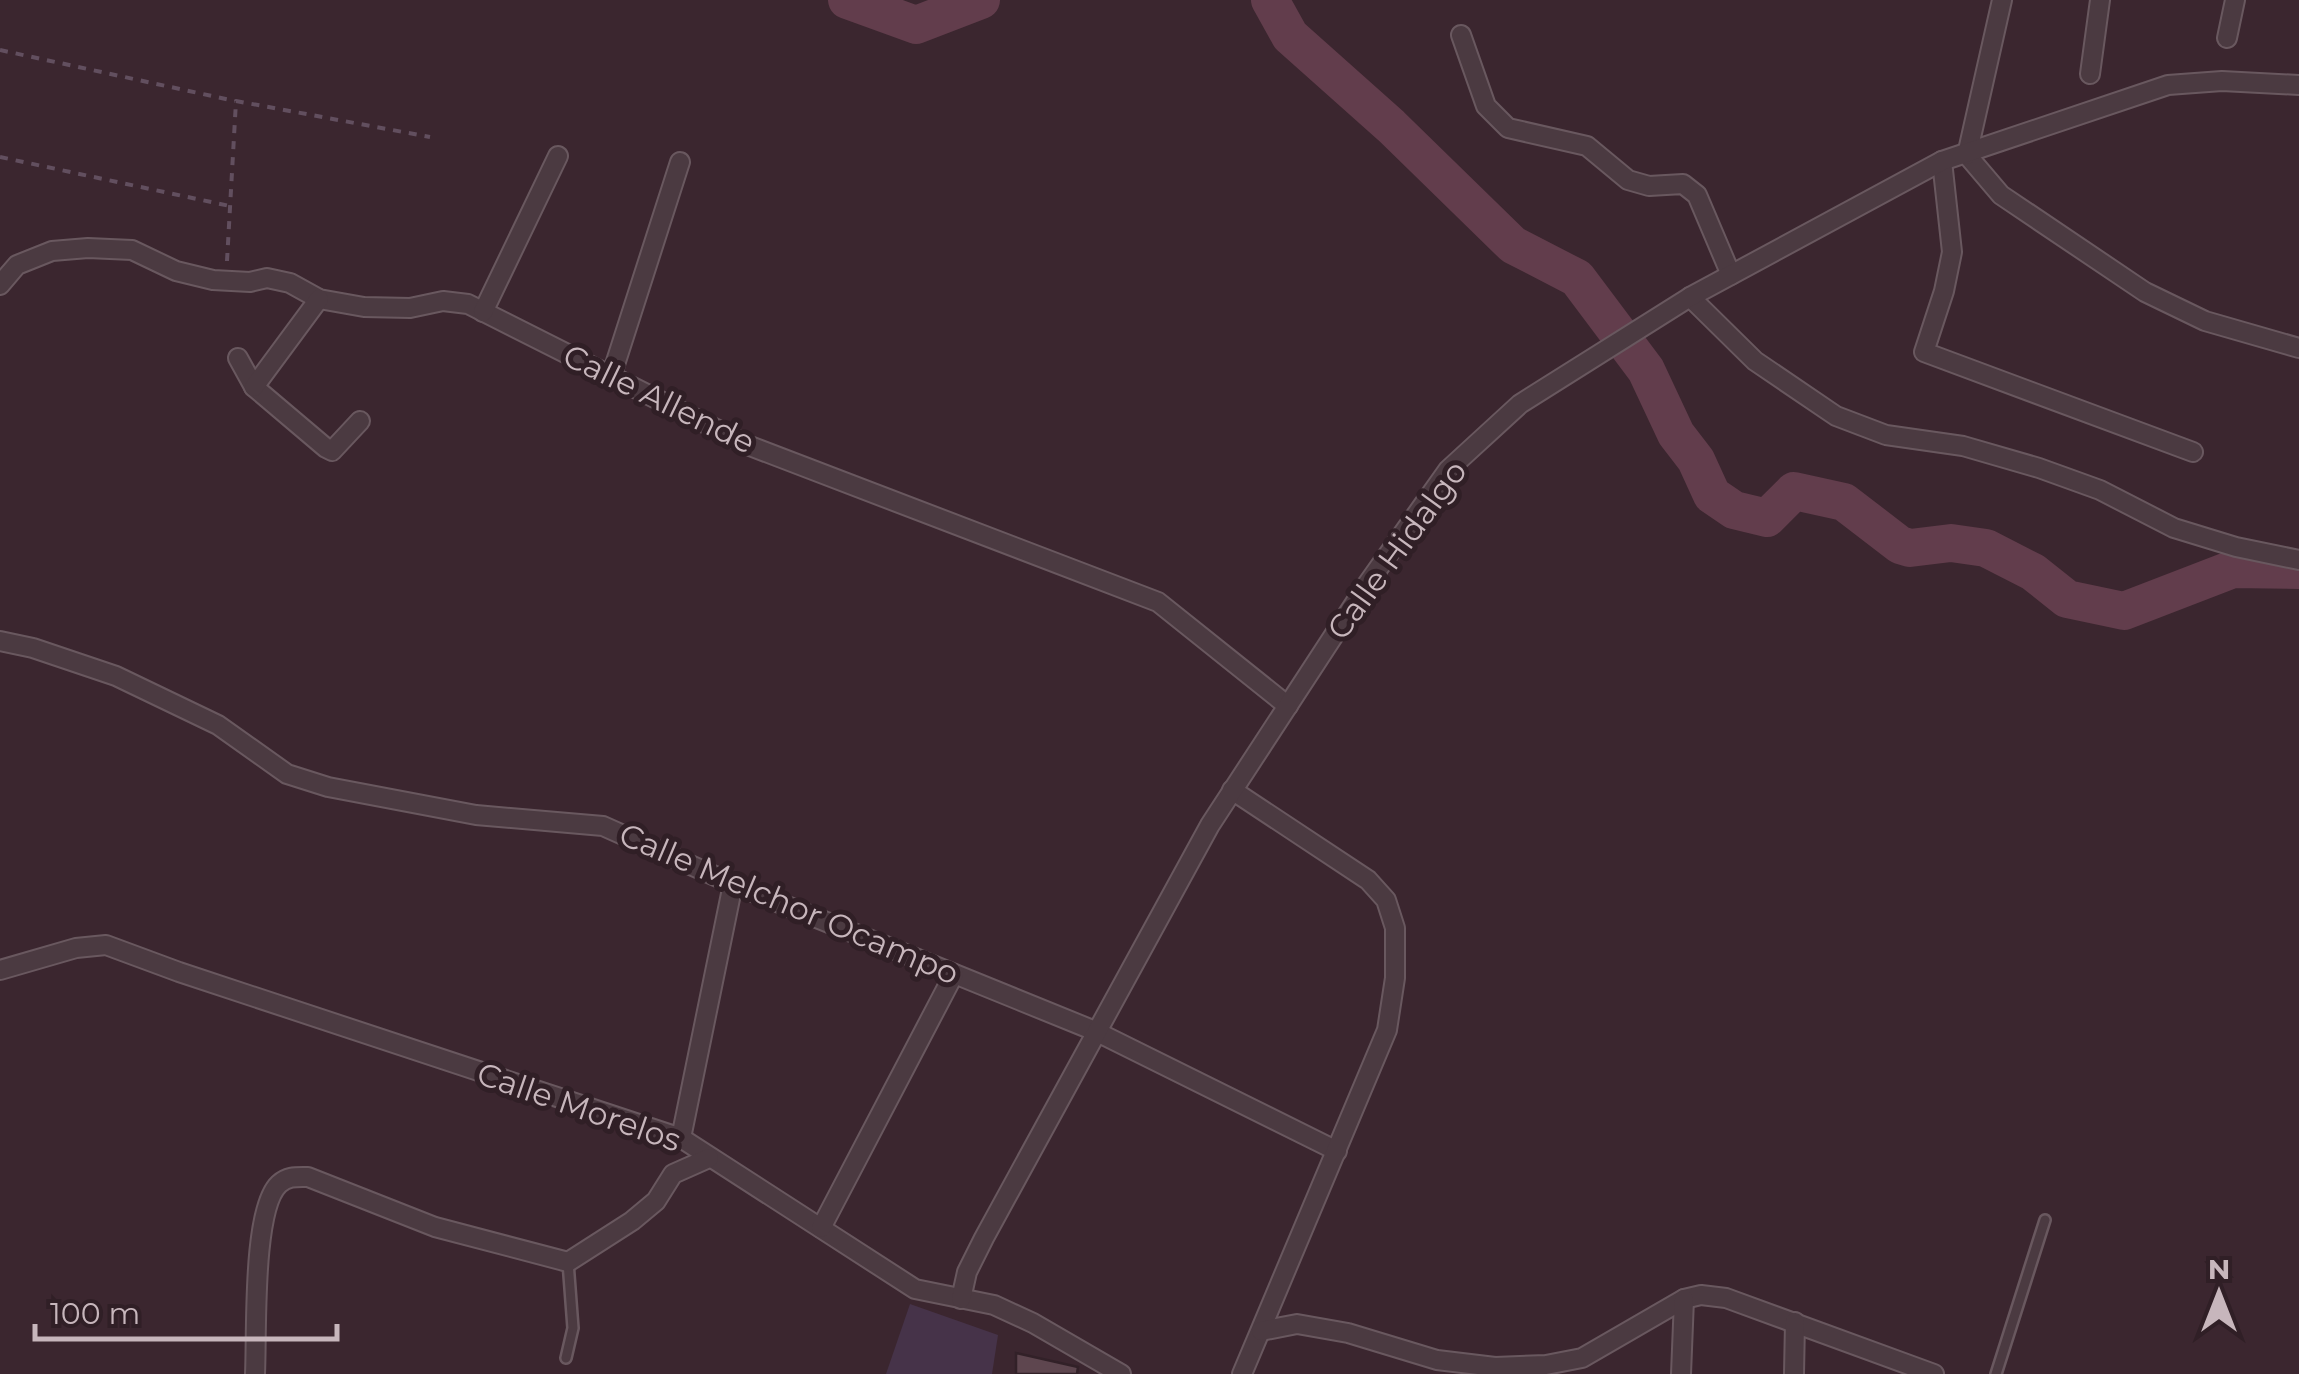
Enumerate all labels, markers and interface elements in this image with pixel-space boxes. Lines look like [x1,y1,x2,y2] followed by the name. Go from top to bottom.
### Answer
[557,335,761,462] street label: Calle Allende
[1319,452,1475,647] street label: Calle Hidalgo
[614,814,965,993] street label: Calle Melchor Ocampo
[472,1053,686,1160] street label: Calle Morelos
[2169,1244,2269,1344] north arrow
[2208,1252,2230,1286] text: N
[35,1279,338,1341] scale bar
[50,1295,140,1332] text: 100 m

